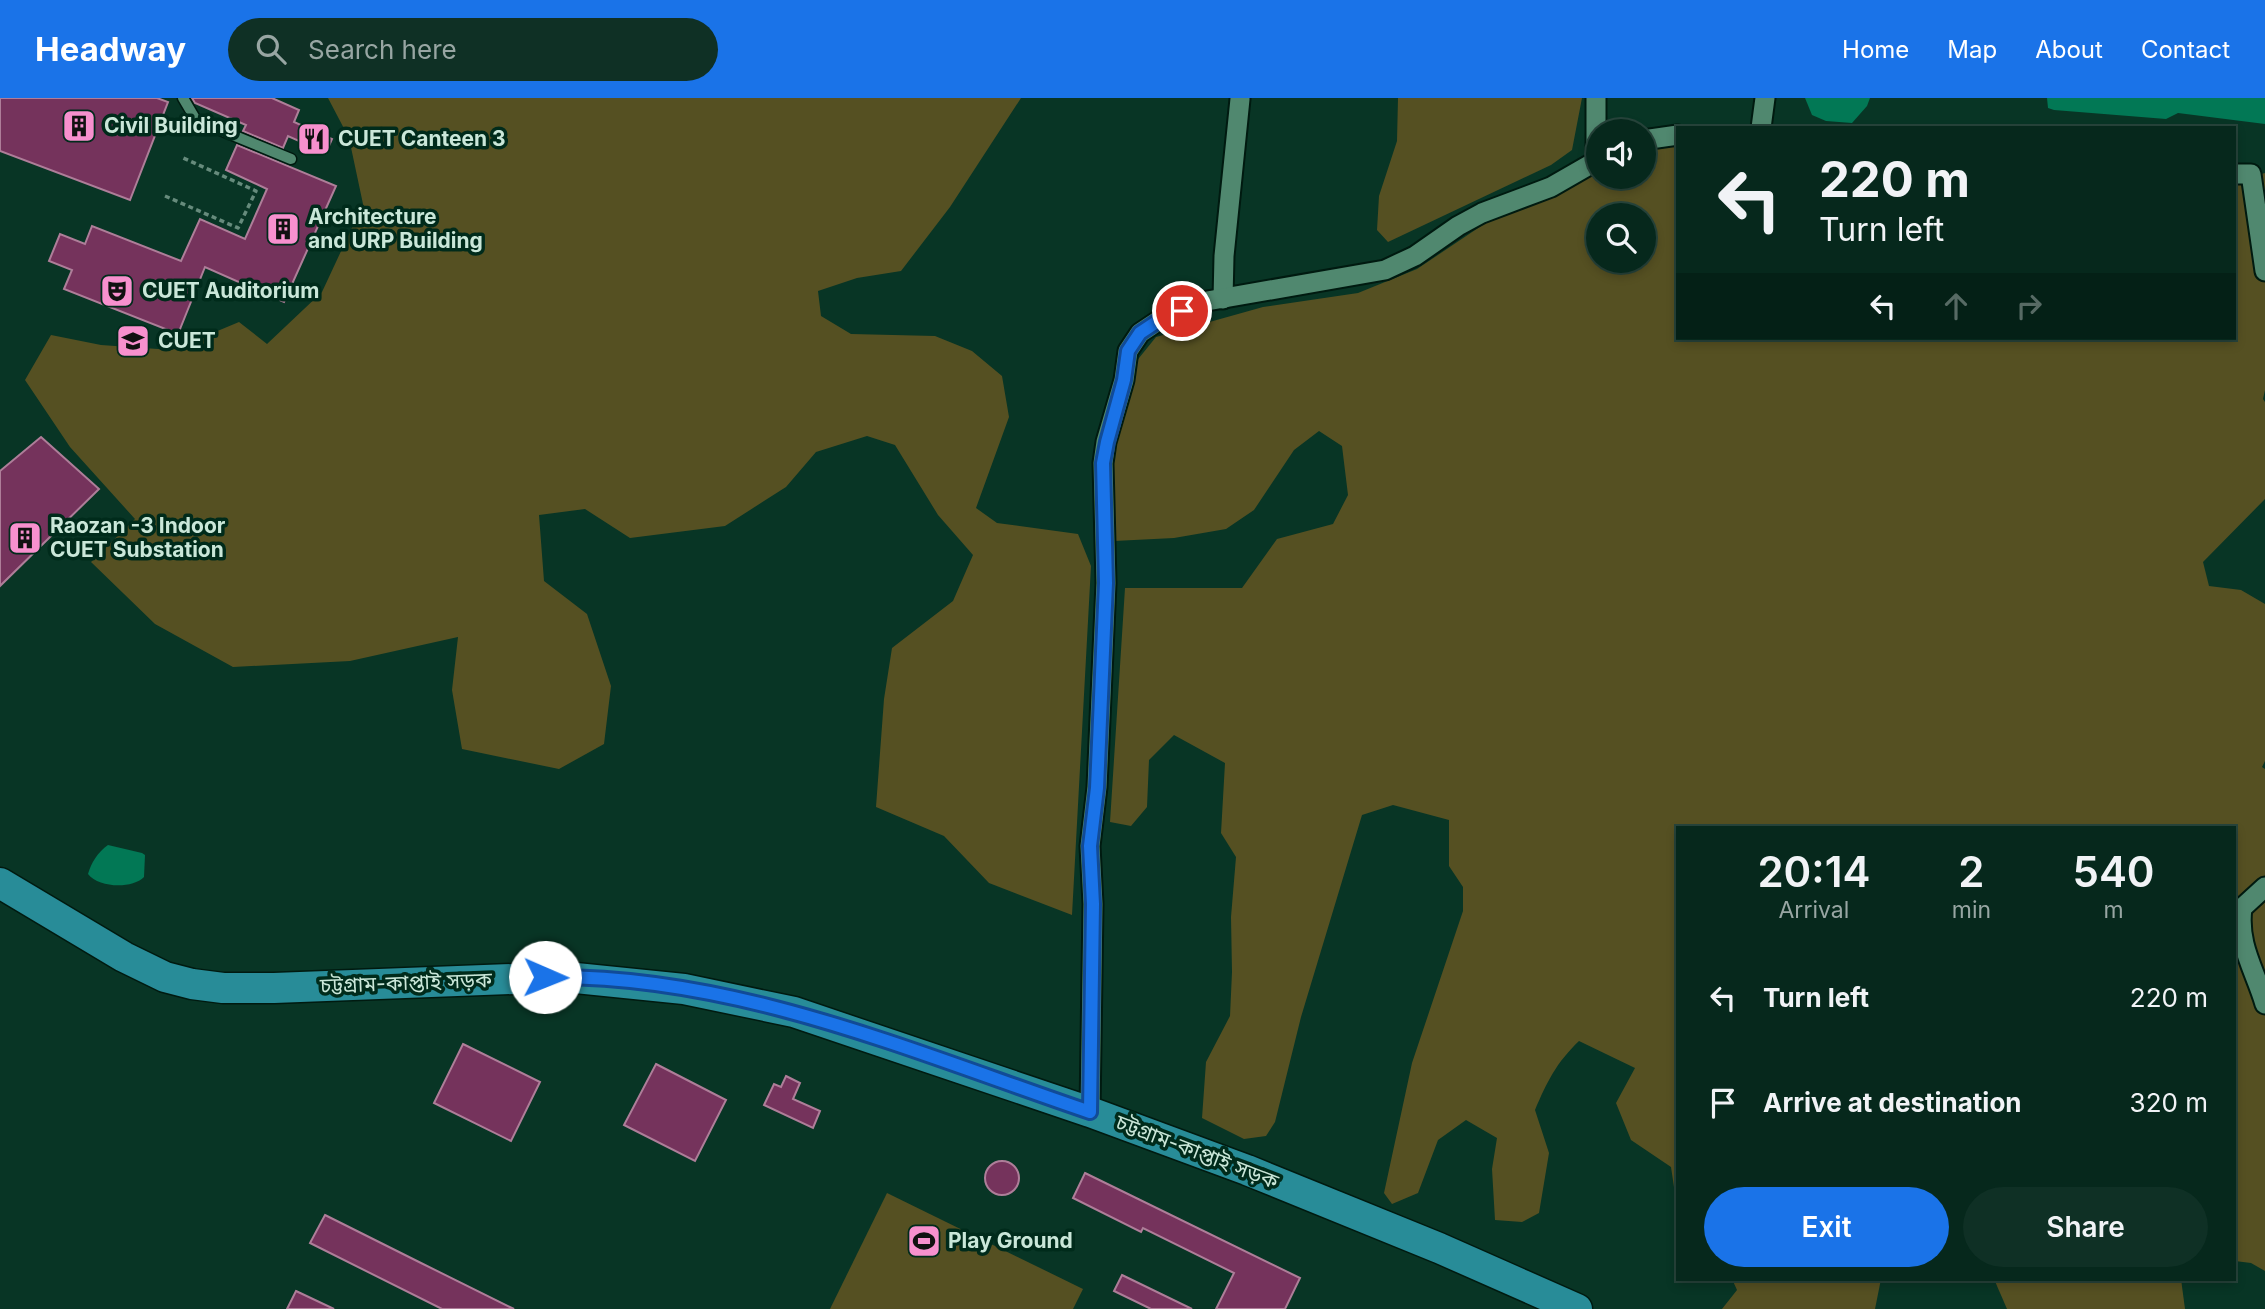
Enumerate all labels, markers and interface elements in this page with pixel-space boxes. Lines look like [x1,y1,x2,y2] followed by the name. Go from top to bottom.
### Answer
[228,18,718,81] search box
[35,29,186,69] text: Headway
[252,30,290,68] icon: search
[308,34,457,65] text: Search here
[1842,35,1909,64] text: Home
[1947,35,1997,64] text: Map
[2035,35,2103,64] text: About
[2141,35,2230,64] text: Contact
[60,107,98,145] building icon: Civil Building
[104,113,238,138] place label: Civil Building
[1586,119,1656,273] map controls
[1586,119,1656,189] button: sound
[295,120,333,158] restaurant icon: CUET Canteen 3
[338,126,506,151] place label: CUET Canteen 3
[1819,150,1970,209] text: 220 m
[1704,154,1795,245] icon: left
[1586,203,1656,273] button: search
[308,204,483,253] place label: Architecture and URP Building
[264,210,302,248] building icon: Architecture and URP Building
[1819,210,1944,249] text: Turn left
[98,272,136,310] theatre icon: CUET Auditorium
[142,278,319,303] place label: CUET Auditorium
[1152,281,1212,341] pin
[1864,287,1902,325] icon: left
[1937,287,1975,325] icon: ahead
[2010,287,2048,325] icon: right
[1163,292,1201,330] icon: arrive
[114,322,152,360] school or university icon: CUET
[158,328,216,353] place label: CUET
[50,513,226,562] place label: Raozan -3 Indoor CUET Substation
[6,519,44,557] building icon: Raozan -3 Indoor CUET Substation
[1757,846,1870,897] text: 20:14
[1958,846,1985,897] text: 2
[2072,846,2155,897] text: 540
[1779,896,1849,924] text: Arrival
[1952,896,1991,924] text: min
[2103,896,2124,924] text: m
[508,940,582,1014] position arrow
[319,967,493,998] street label: চট্টগ্রাম-কাপ্তাই সড়ক
[1704,979,1742,1017] icon: left
[1763,982,1869,1013] text: Turn left
[2130,982,2208,1013] text: 220 m
[1704,1084,1742,1122] icon: arrive
[1763,1087,2022,1118] text: Arrive at destination
[2130,1087,2208,1118] text: 320 m
[1111,1109,1283,1194] street label: চট্টগ্রাম-কাপ্তাই সড়ক
[1704,1187,1949,1267] button: Exit
[1963,1187,2208,1267] button: Share
[905,1222,943,1260] sports icon: Play Ground
[948,1228,1073,1253] place label: Play Ground

